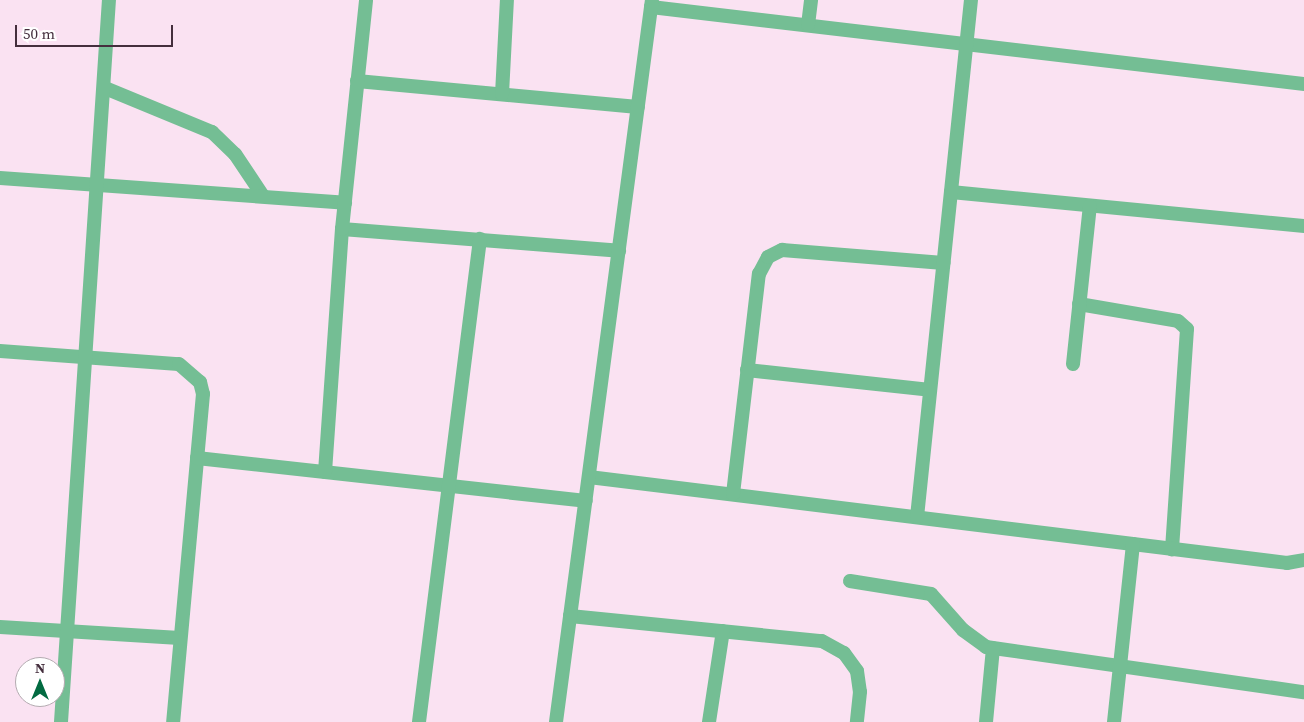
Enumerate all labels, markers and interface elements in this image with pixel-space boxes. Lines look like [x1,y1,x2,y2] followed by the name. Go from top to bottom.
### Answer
[18,15,175,47] scale bar
[23,23,55,44] text: 50 m
[15,657,65,707] north arrow
[35,658,45,678] text: N

